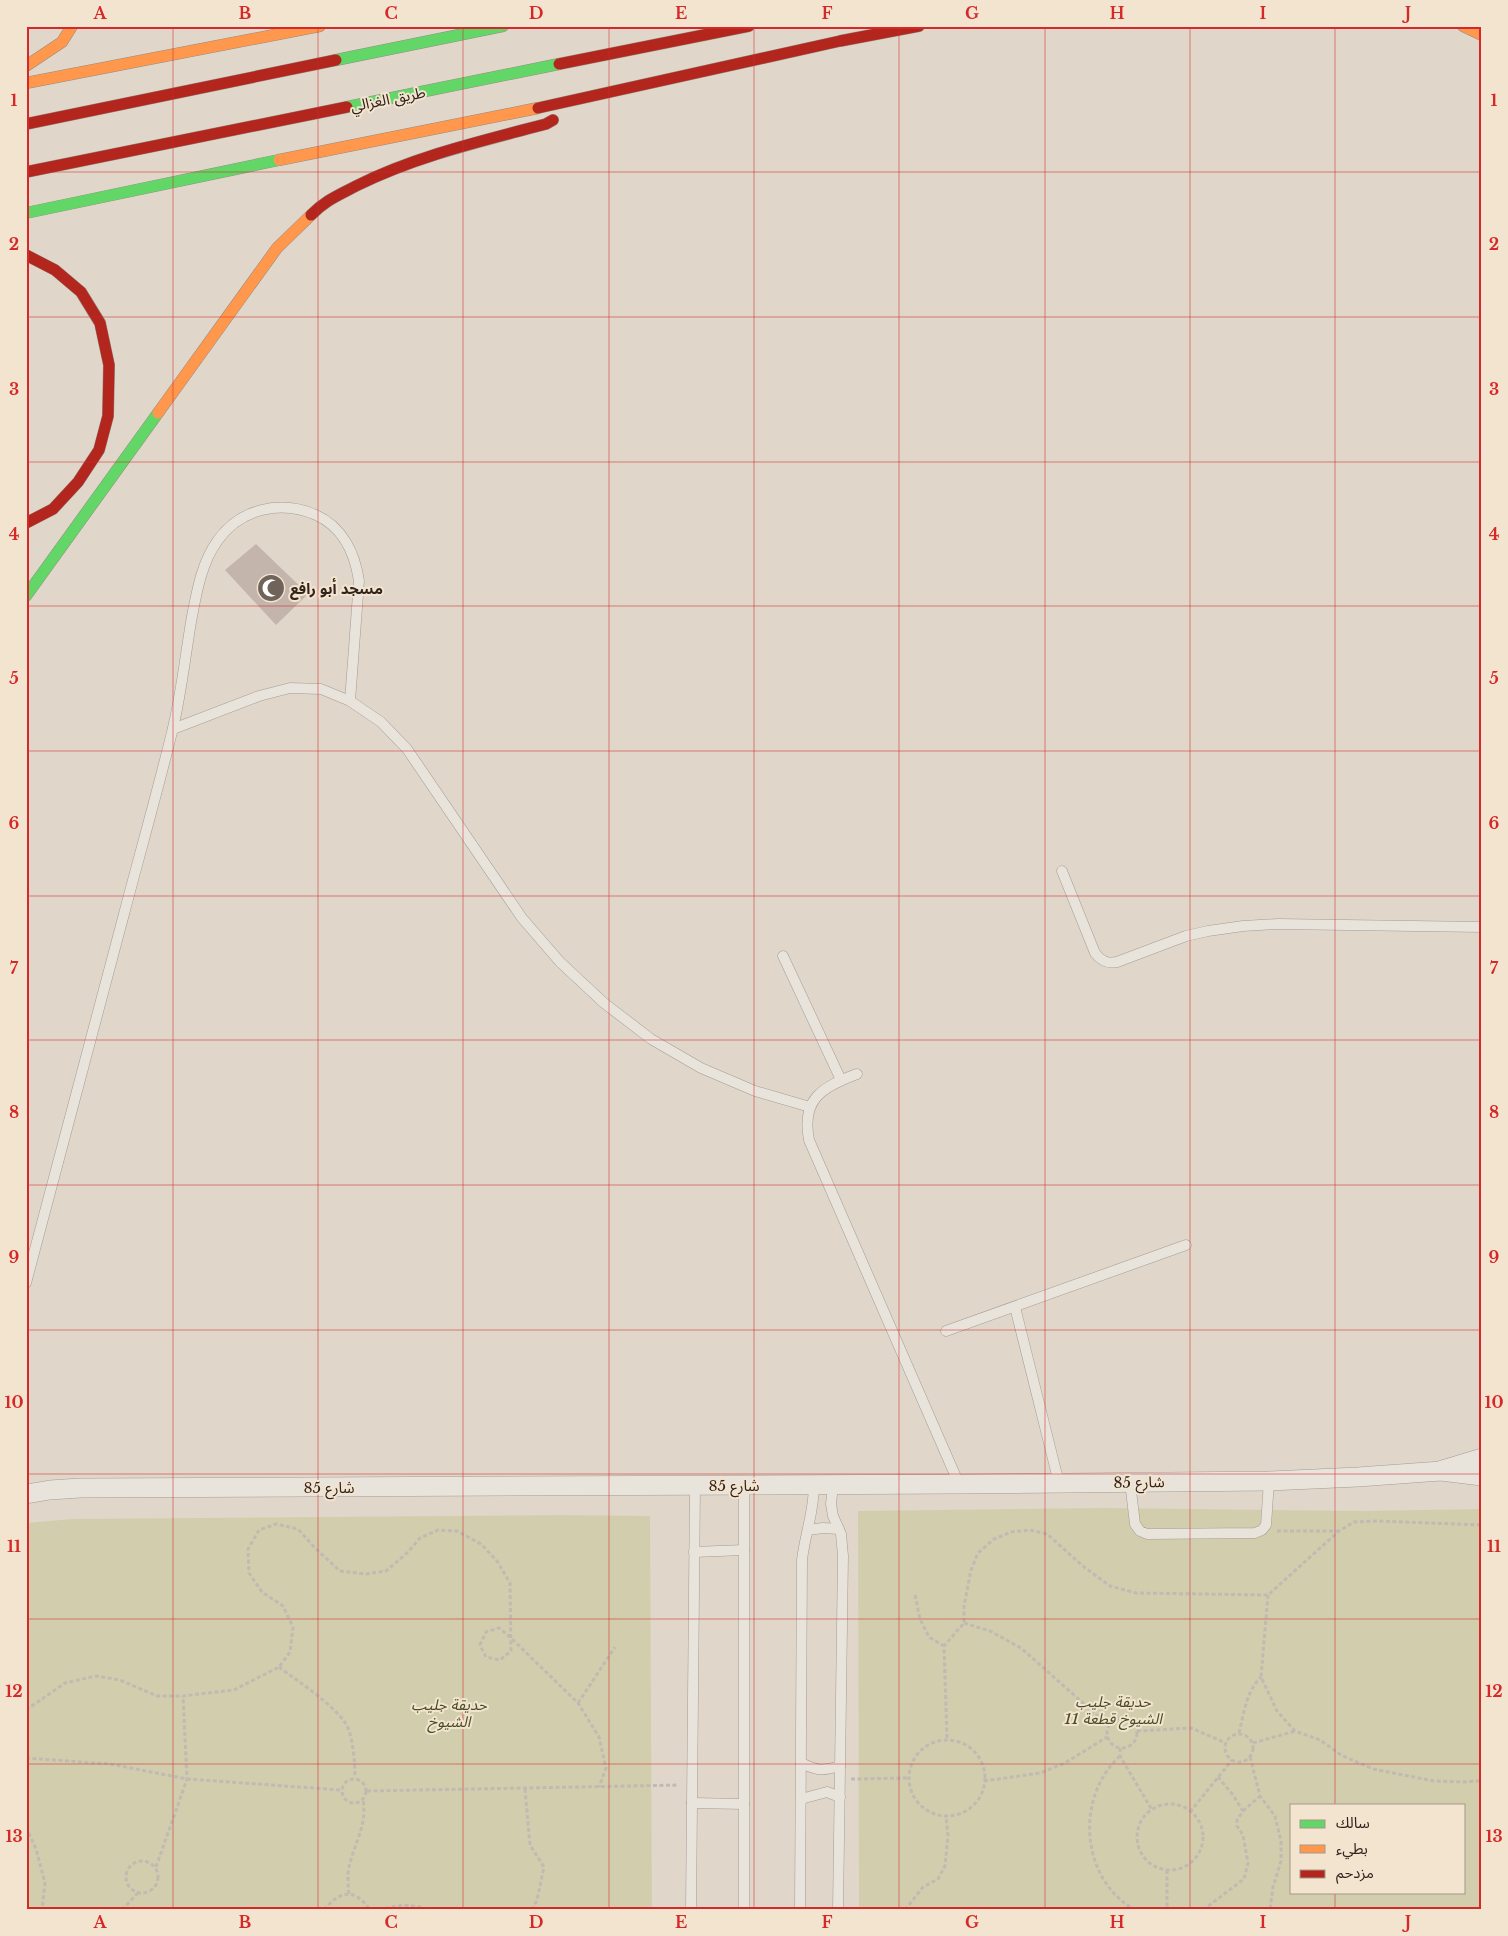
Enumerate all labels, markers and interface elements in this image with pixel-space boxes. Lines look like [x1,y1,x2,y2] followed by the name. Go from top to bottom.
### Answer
[93,3,108,23] text: A
[239,3,252,23] text: B
[384,3,398,23] text: C
[529,3,543,23] text: D
[675,3,687,23] text: E
[821,3,833,23] text: F
[965,3,979,23] text: G
[1109,3,1125,23] text: H
[1260,3,1267,23] text: I
[1402,3,1411,23] text: J
[349,82,428,118] street label: طريق الغزالي
[11,90,18,110] text: 1
[1491,90,1498,110] text: 1
[9,234,19,254] text: 2
[1489,234,1499,254] text: 2
[9,379,19,399] text: 3
[1489,379,1499,399] text: 3
[9,524,19,544] text: 4
[1489,524,1499,544] text: 4
[256,573,286,603] mosque icon: مسجد أبو رافع
[290,578,383,600] place label: مسجد أبو رافع
[9,668,19,688] text: 5
[1489,668,1499,688] text: 5
[9,813,20,833] text: 6
[1489,813,1500,833] text: 6
[10,958,19,978] text: 7
[1490,958,1499,978] text: 7
[9,1102,19,1122] text: 8
[1489,1102,1499,1122] text: 8
[9,1247,20,1267] text: 9
[1489,1247,1500,1267] text: 9
[4,1392,24,1412] text: 10
[1484,1392,1504,1412] text: 10
[1113,1472,1165,1495] street label: شارع 85
[708,1476,760,1498] street label: شارع 85
[303,1478,355,1500] street label: شارع 85
[7,1536,21,1556] text: 11
[1487,1536,1501,1556] text: 11
[5,1681,23,1701] text: 12
[1485,1681,1503,1701] text: 12
[1063,1692,1163,1730] park label: حديقة جليب الشيوخ قطعة 11
[411,1695,487,1733] park label: حديقة جليب الشيوخ
[1290,1804,1466,1894] legend
[1336,1813,1370,1832] text: سالك
[5,1826,23,1846] text: 13
[1485,1826,1503,1846] text: 13
[1336,1839,1368,1860] text: بطيء
[1336,1863,1374,1884] text: مزدحم
[93,1912,108,1932] text: A
[239,1912,252,1932] text: B
[384,1912,398,1932] text: C
[529,1912,543,1932] text: D
[675,1912,687,1932] text: E
[821,1912,833,1932] text: F
[965,1912,979,1932] text: G
[1109,1912,1125,1932] text: H
[1260,1912,1267,1932] text: I
[1402,1912,1411,1932] text: J

